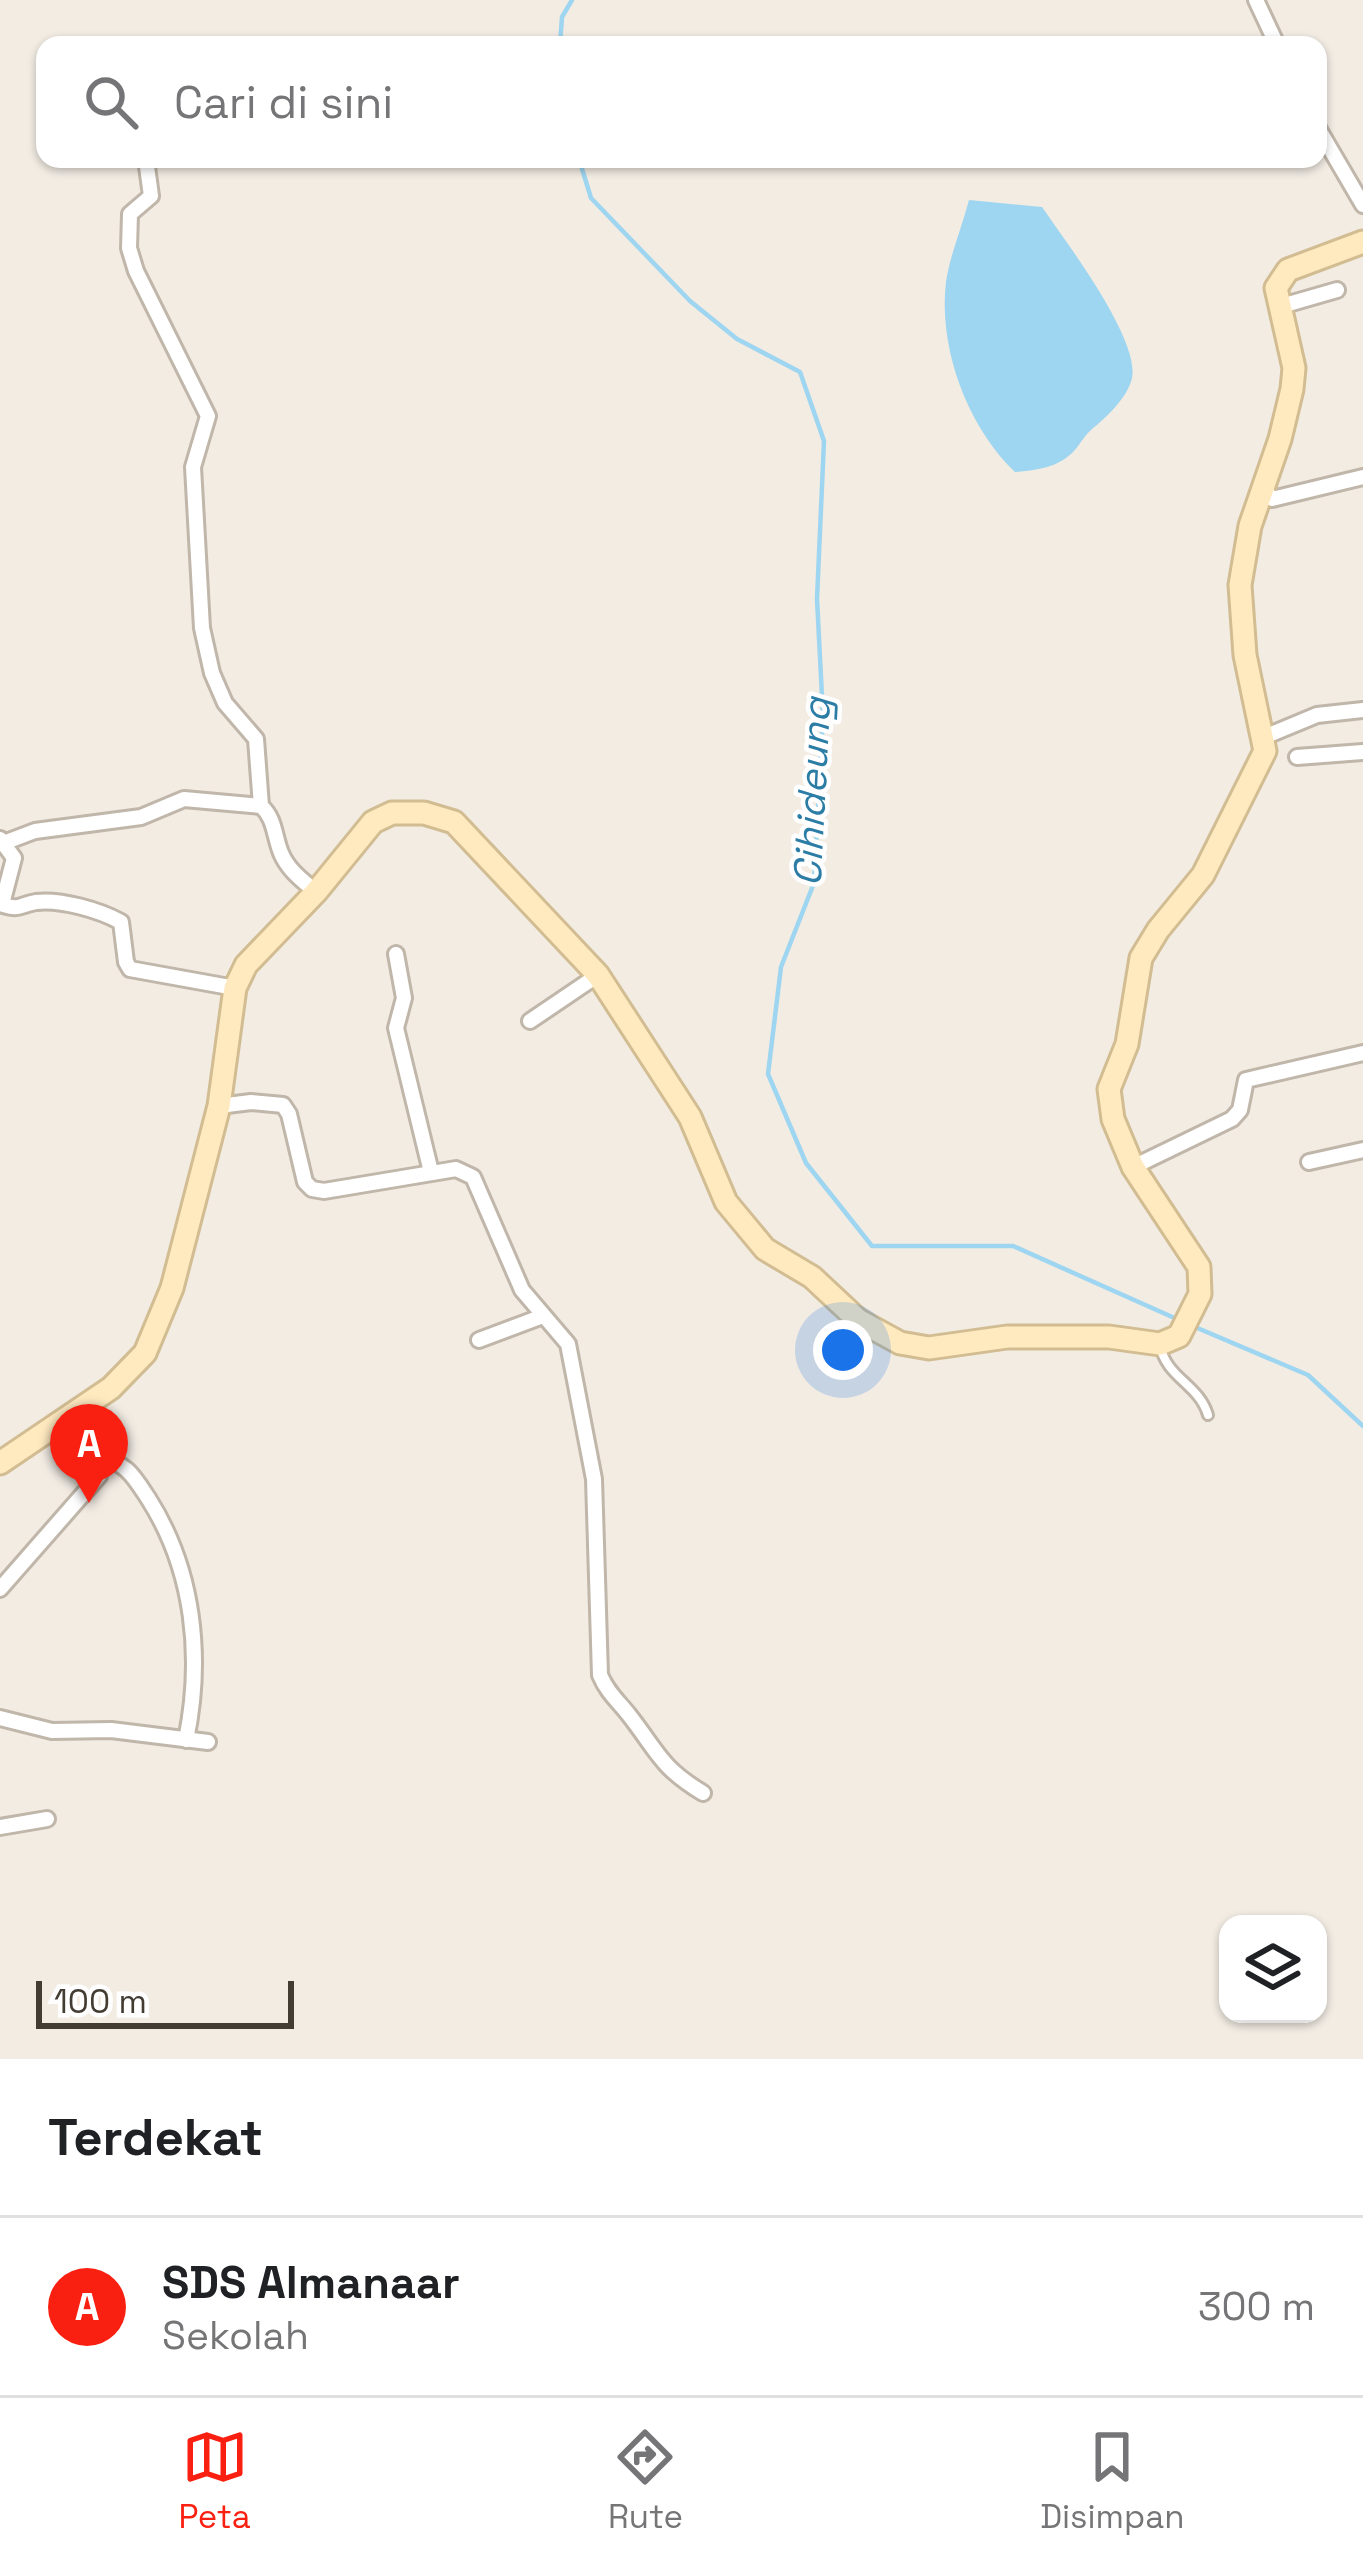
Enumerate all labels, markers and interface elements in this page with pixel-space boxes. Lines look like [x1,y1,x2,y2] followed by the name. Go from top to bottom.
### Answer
[36,36,1327,168] search box
[78,69,144,135] icon: search
[174,74,393,131] text: Cari di sini
[783,694,842,888] water label: Cihideung
[813,1320,873,1380] your location
[50,1404,128,1503] pin: A
[1219,1915,1327,2023] map controls
[1219,1915,1327,2023] button: layers
[36,1975,294,2028] scale bar
[54,1981,147,2023] text: 100 m
[48,2105,263,2170] text: Terdekat
[162,2254,460,2311] text: SDS Almanaar
[75,2282,99,2331] text: A
[1198,2282,1315,2331] text: 300 m
[162,2311,309,2360] text: Sekolah
[179,2424,251,2538] tab: Peta
[608,2424,683,2538] tab: Rute
[1040,2424,1184,2538] tab: Disimpan

